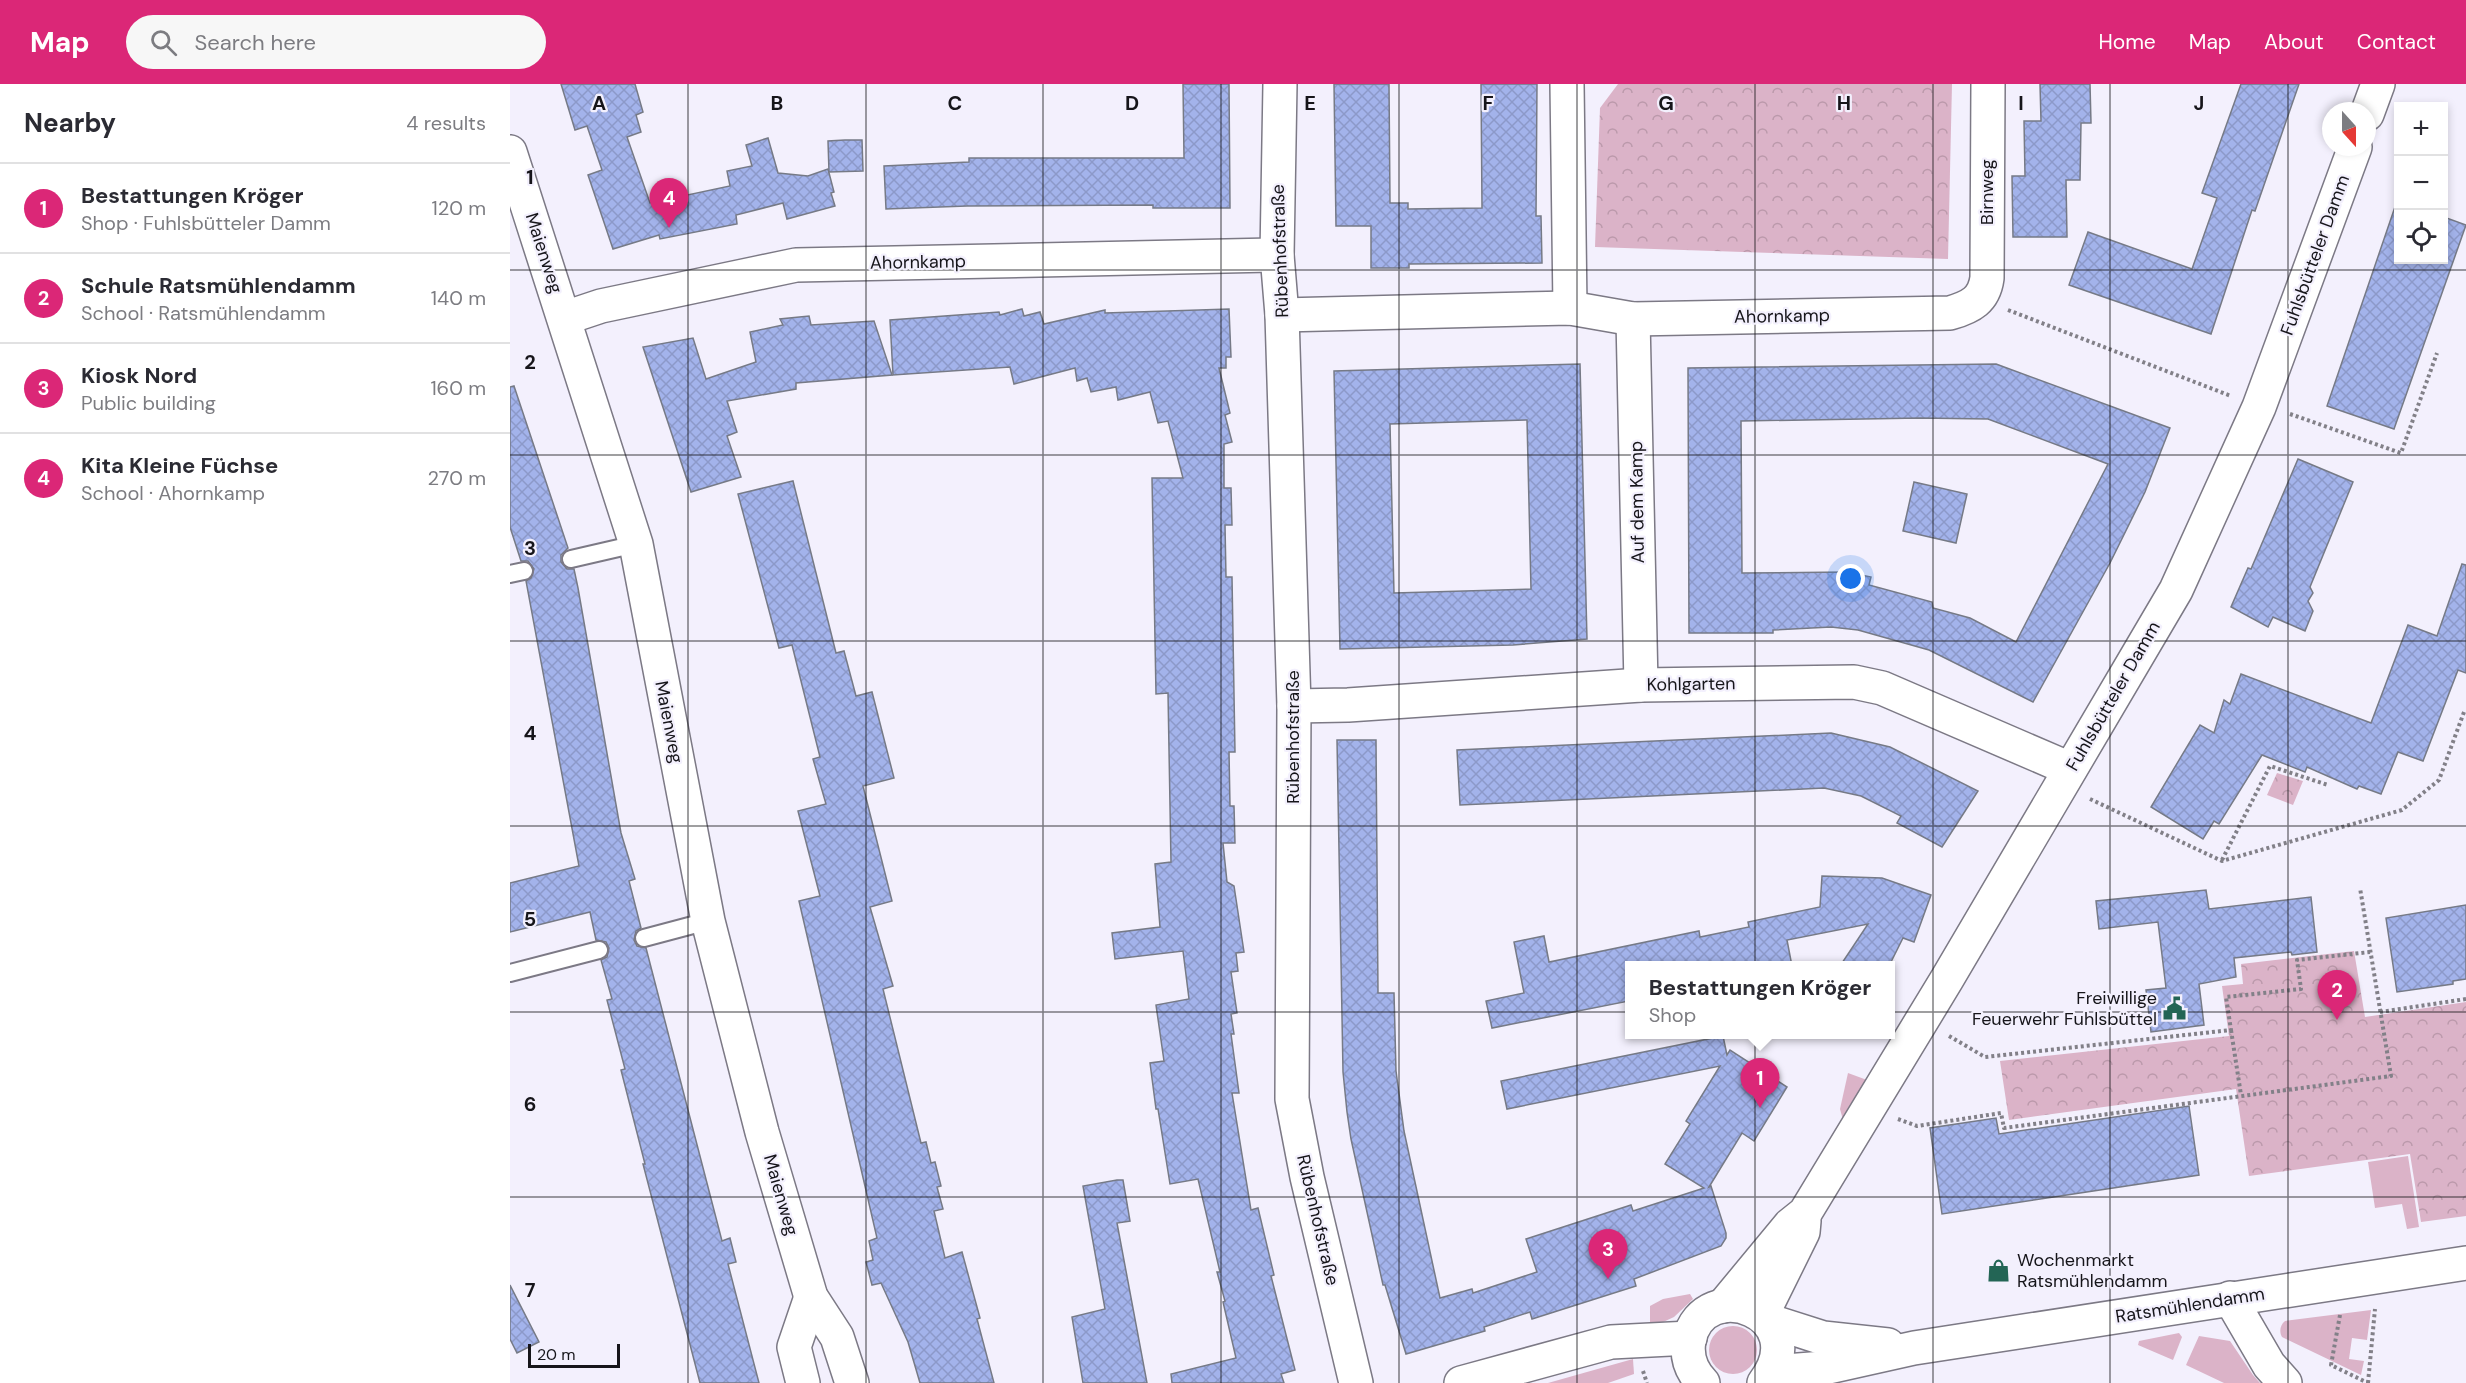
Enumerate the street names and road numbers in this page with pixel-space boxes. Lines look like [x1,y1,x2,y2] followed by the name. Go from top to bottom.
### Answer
[1975,159,1999,225] street label: Birnweg
[2275,172,2355,338] street label: Fuhlsbütteler Damm
[1266,184,1294,318] street label: Rübenhofstraße
[520,210,568,296] street label: Maienweg
[870,249,966,275] street label: Ahornkamp
[1734,303,1830,329] street label: Ahornkamp
[1624,441,1650,563] street label: Auf dem Kamp
[2060,617,2166,775] street label: Fuhlsbütteler Damm
[1281,670,1305,804] street label: Rübenhofstraße
[1646,671,1736,697] street label: Kohlgarten
[649,679,689,765] street label: Maienweg
[758,1152,804,1238] street label: Maienweg
[1291,1152,1345,1288] street label: Rübenhofstraße
[2114,1281,2266,1329] street label: Ratsmühlendamm

